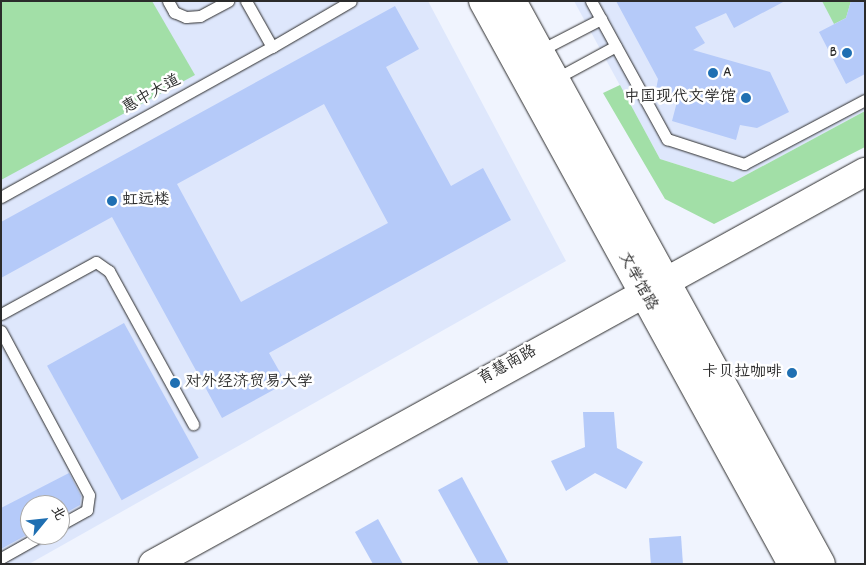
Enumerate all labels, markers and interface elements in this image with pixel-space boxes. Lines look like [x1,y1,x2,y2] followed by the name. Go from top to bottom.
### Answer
[829,43,837,63] place label: B
[841,47,853,59] marker: B
[723,63,732,83] place label: A
[707,67,719,79] marker: A
[119,71,185,119] street label: 惠中大道
[624,88,736,108] place label: 中国现代文学馆
[740,92,752,104] marker: 中国现代文学馆
[122,191,170,211] place label: 虹远楼
[106,195,118,207] marker: 虹远楼
[613,249,661,315] street label: 文学馆路
[475,342,541,390] street label: 育慧南路
[702,363,782,383] place label: 卡贝拉咖啡
[786,367,798,379] marker: 卡贝拉咖啡
[185,373,313,393] place label: 对外经济贸易大学
[169,377,181,389] marker: 对外经济贸易大学
[20,495,70,545] north arrow
[45,503,69,524] text: 北

